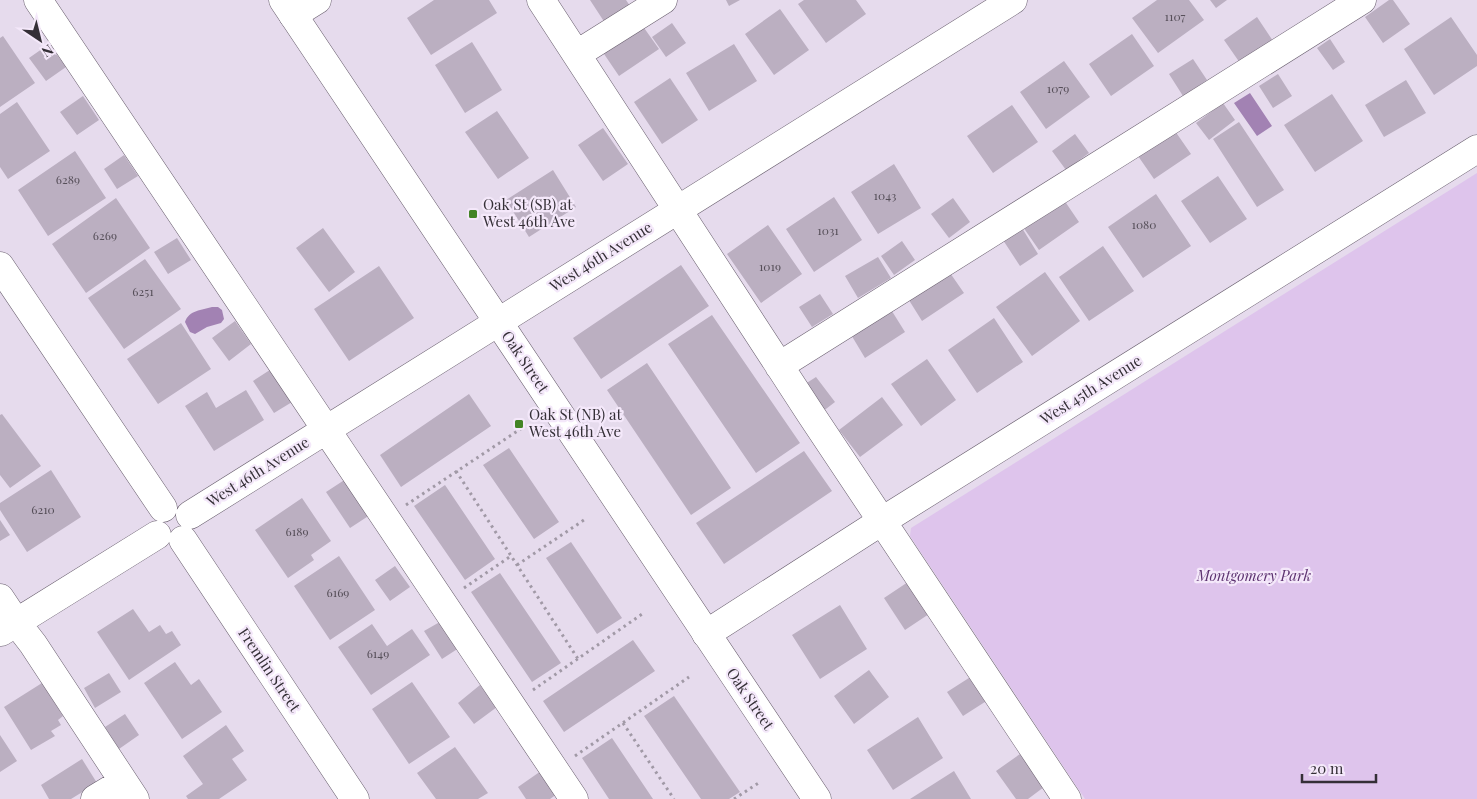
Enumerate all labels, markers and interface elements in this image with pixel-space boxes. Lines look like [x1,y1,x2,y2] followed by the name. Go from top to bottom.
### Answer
[1165,8,1186,24] house number: 1107
[15,15,65,65] north arrow
[38,40,57,62] text: N
[1047,80,1069,96] house number: 1079
[56,171,80,187] house number: 6289
[874,187,896,203] house number: 1043
[482,194,575,231] place label: Oak St (SB) at West 46th Ave
[467,208,479,220] marker: Oak St (SB) at West 46th Ave
[1131,216,1157,232] house number: 1080
[545,217,656,296] street label: West 46th Avenue
[817,222,839,238] house number: 1031
[93,227,117,243] house number: 6269
[759,258,781,274] house number: 1019
[132,283,154,299] house number: 6251
[498,327,554,397] street label: Oak Street
[1035,350,1145,429] street label: West 45th Avenue
[528,404,622,441] place label: Oak St (NB) at West 46th Ave
[513,418,525,430] marker: Oak St (NB) at West 46th Ave
[202,432,313,511] street label: West 46th Avenue
[31,501,55,517] house number: 6210
[286,523,309,539] house number: 6189
[1196,565,1311,585] park label: Montgomery Park
[327,584,349,600] house number: 6169
[234,623,306,716] street label: Fremlin Street
[367,645,389,661] house number: 6149
[723,664,779,734] street label: Oak Street
[1302,752,1376,784] scale bar
[1310,758,1344,778] text: 20 m

